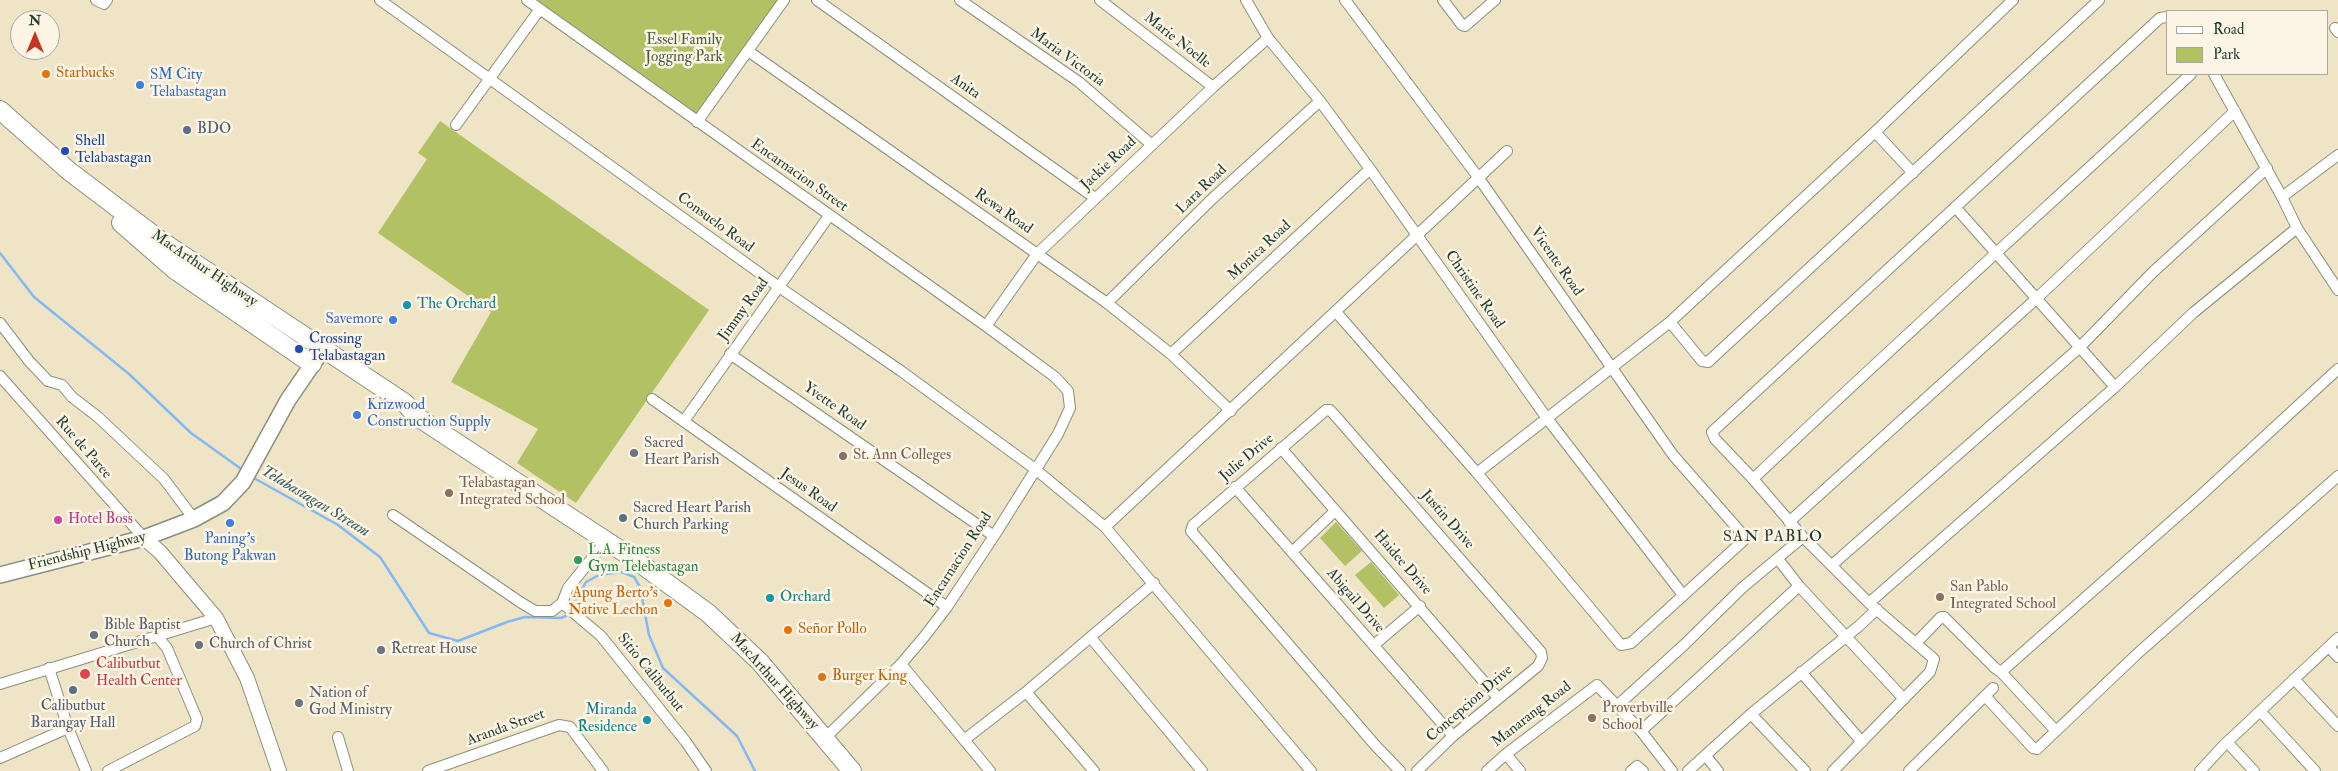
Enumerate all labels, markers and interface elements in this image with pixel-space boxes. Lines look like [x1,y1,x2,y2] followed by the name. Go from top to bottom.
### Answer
[1140,9,1214,73] street label: Marie Noelle
[10,10,60,60] north arrow
[2166,10,2328,75] legend
[29,12,41,29] text: N
[2213,20,2244,39] text: Road
[1026,25,1108,91] street label: Maria Victoria
[645,32,723,67] park label: Essel Family Jogging Park
[2213,45,2240,64] text: Park
[56,65,114,83] place label: Starbucks
[150,67,227,102] place label: SM City Telabastagan
[40,68,52,80] marker: Starbucks
[947,70,983,104] street label: Anita
[134,79,146,91] marker: SM City Telabastagan
[197,121,231,139] place label: BDO
[181,124,193,136] marker: BDO
[75,133,152,168] place label: Shell Telabastagan
[1077,134,1141,194] street label: Jackie Road
[747,136,851,216] street label: Encarnacion Street
[59,145,71,157] marker: Shell Telabastagan
[1173,162,1231,218] street label: Lara Road
[970,185,1036,239] street label: Rewa Road
[673,189,757,257] street label: Consuelo Road
[1225,217,1295,285] street label: Monica Road
[1526,224,1586,300] street label: Vicente Road
[148,227,260,311] street label: MacArthur Highway
[1441,248,1507,332] street label: Christine Road
[715,275,773,345] street label: Jimmy Road
[417,296,496,314] place label: The Orchard
[401,299,413,311] marker: The Orchard
[326,311,383,329] place label: Savemore
[387,314,399,326] marker: Savemore
[309,331,386,366] place label: Crossing Telabastagan
[293,343,305,355] marker: Crossing Telabastagan
[799,379,869,435] street label: Yvette Road
[367,397,491,432] place label: Krizwood Construction Supply
[351,409,363,421] marker: Krizwood Construction Supply
[51,413,115,483] street label: Rue de Paree
[1216,430,1278,486] street label: Julie Drive
[644,435,719,470] place label: Sacred Heart Parish
[628,447,640,459] marker: Sacred Heart Parish
[853,447,951,465] place label: St. Ann Colleges
[837,450,849,462] marker: St. Ann Colleges
[257,462,373,542] water label: Telabastagan Stream
[776,465,840,517] street label: Jesus Road
[459,475,565,510] place label: Telabastagan Integrated School
[443,487,455,499] marker: Telabastagan Integrated School
[1416,487,1478,553] street label: Justin Drive
[633,500,751,535] place label: Sacred Heart Parish Church Parking
[922,509,996,611] street label: Encarnacion Road
[68,511,133,529] place label: Hotel Boss
[617,512,629,524] marker: Sacred Heart Parish Church Parking
[52,514,64,526] marker: Hotel Boss
[224,517,236,529] marker: Paning's Butong Pakwan
[1369,527,1435,599] street label: Haidee Drive
[1722,528,1824,548] district label: SAN PABLO
[26,529,148,575] street label: Friendship Highway
[184,531,276,566] place label: Paning's Butong Pakwan
[588,542,699,577] place label: L.A. Fitness Gym Telebastagan
[572,554,584,566] marker: L.A. Fitness Gym Telebastagan
[1322,565,1388,637] street label: Abigail Drive
[1950,579,2056,614] place label: San Pablo Integrated School
[568,585,658,620] place label: Apung Berto's Native Lechon
[780,589,831,607] place label: Orchard
[1934,591,1946,603] marker: San Pablo Integrated School
[764,592,776,604] marker: Orchard
[662,597,674,609] marker: Apung Berto's Native Lechon
[104,617,181,652] place label: Bible Baptist Church
[798,621,867,639] place label: Señor Pollo
[782,624,794,636] marker: Señor Pollo
[88,629,100,641] marker: Bible Baptist Church
[613,630,687,716] street label: Sitio Calibutbut
[726,630,822,734] street label: MacArthur Highway
[209,636,312,654] place label: Church of Christ
[193,639,205,651] marker: Church of Christ
[391,641,477,659] place label: Retreat House
[375,644,387,656] marker: Retreat House
[96,656,182,691] place label: Calibutbut Health Center
[1423,662,1517,746] street label: Concepcion Drive
[78,667,92,681] marker: Calibutbut Health Center
[832,668,907,686] place label: Burger King
[816,671,828,683] marker: Burger King
[1489,678,1575,752] street label: Manarang Road
[67,684,79,696] marker: Calibutbut Barangay Hall
[309,685,392,720] place label: Nation of God Ministry
[293,697,305,709] marker: Nation of God Ministry
[31,698,115,733] place label: Calibutbut Barangay Hall
[1602,700,1673,735] place label: Proverbville School
[577,702,637,737] place label: Miranda Residence
[464,706,548,750] street label: Aranda Street
[1586,712,1598,724] marker: Proverbville School
[641,714,653,726] marker: Miranda Residence

